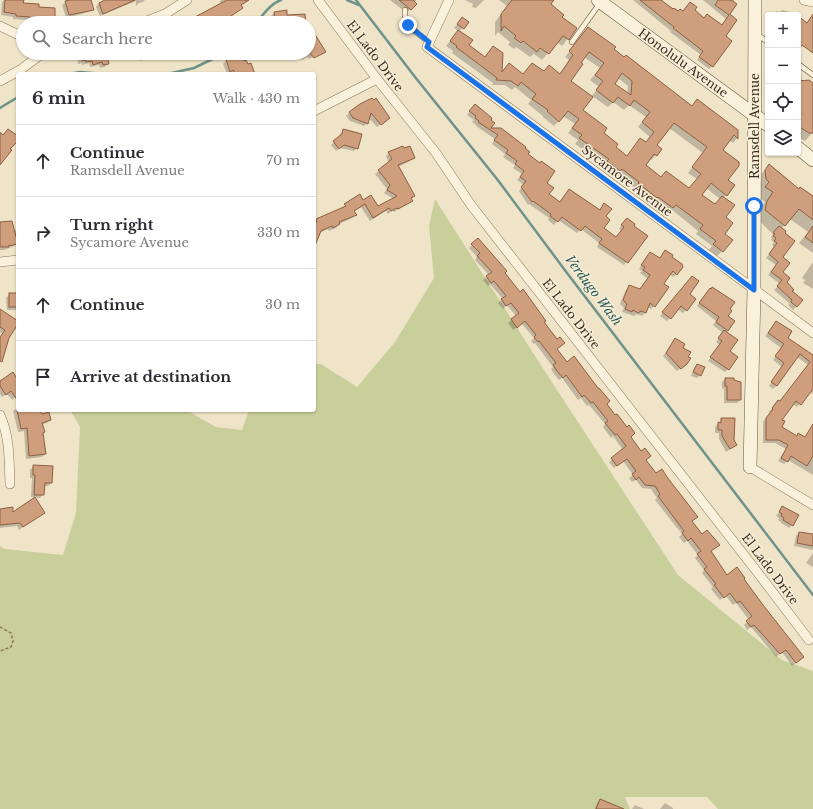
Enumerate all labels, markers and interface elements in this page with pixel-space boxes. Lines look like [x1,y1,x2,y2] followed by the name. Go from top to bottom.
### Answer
[765,12,801,156] map controls
[765,12,801,48] button: +
[16,16,316,60] search box
[399,16,417,34] route end
[344,17,407,94] street label: El Lado Drive
[635,25,731,100] street label: Honolulu Avenue
[30,27,52,49] icon: search
[62,29,153,48] text: Search here
[765,48,801,84] button: −
[747,73,762,179] street label: Ramsdell Avenue
[765,84,801,120] button: locate
[32,88,85,109] text: 6 min
[213,90,300,107] text: Walk · 430 m
[765,120,801,156] button: layers
[579,142,676,220] street label: Sycamore Avenue
[70,143,145,162] text: Continue
[32,150,54,172] icon: ahead
[267,152,300,169] text: 70 m
[70,162,185,179] text: Ramsdell Avenue
[745,197,763,215] route start
[70,215,153,234] text: Turn right
[32,222,54,244] icon: right
[257,224,300,241] text: 330 m
[70,234,189,251] text: Sycamore Avenue
[561,251,626,329] water label: Verdugo Wash
[539,276,604,352] street label: El Lado Drive
[32,294,54,316] icon: ahead
[70,295,145,314] text: Continue
[265,296,300,313] text: 30 m
[32,366,54,388] icon: arrive
[70,367,231,386] text: Arrive at destination
[739,530,802,607] street label: El Lado Drive

